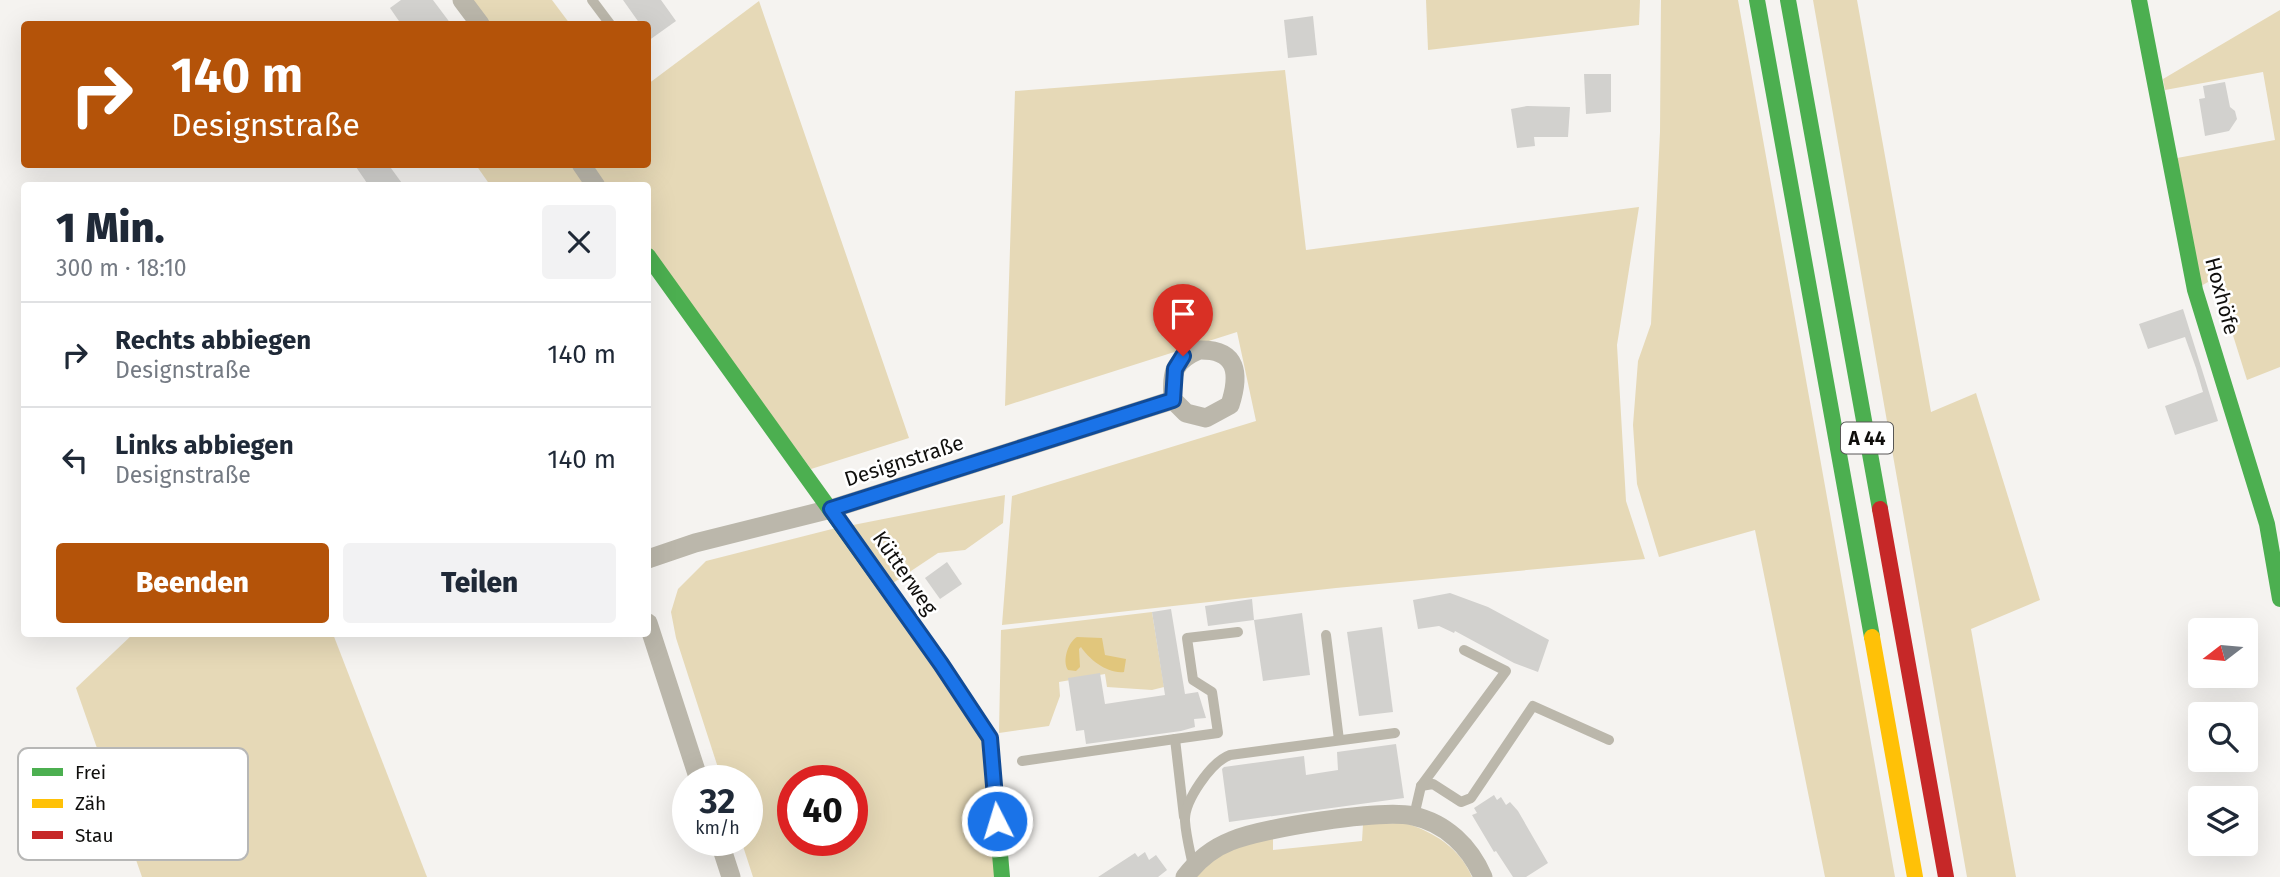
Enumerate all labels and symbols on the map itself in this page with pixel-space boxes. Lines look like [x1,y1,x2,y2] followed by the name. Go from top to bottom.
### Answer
[2199,254,2245,338] street label: Hoxhöfe
[1153,284,1213,356] pin
[1841,422,1893,453] road number: A 44
[841,429,967,493] street label: Designstraße
[867,526,943,620] street label: Kütterweg
[2188,618,2258,688] north arrow
[18,748,248,860] legend
[75,761,106,784] text: Frei
[777,765,868,856] speed limit sign: 40
[960,784,1034,858] position arrow
[75,792,106,815] text: Zäh
[75,824,113,847] text: Stau

